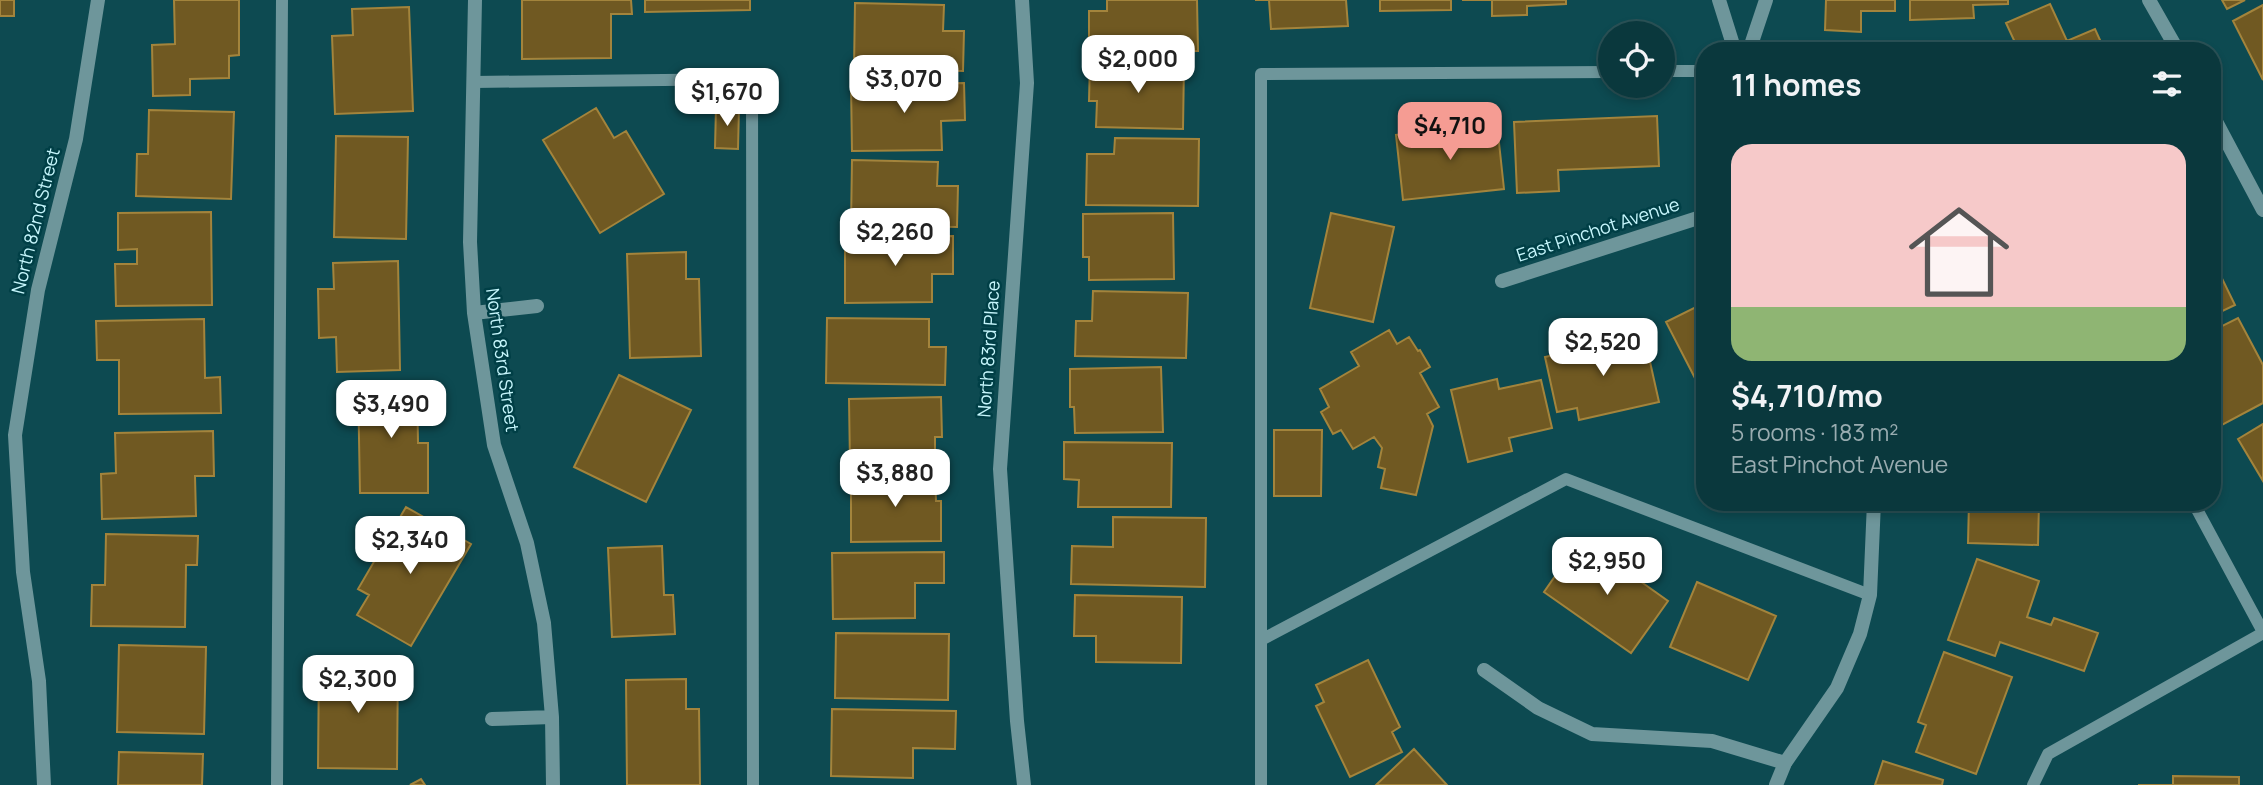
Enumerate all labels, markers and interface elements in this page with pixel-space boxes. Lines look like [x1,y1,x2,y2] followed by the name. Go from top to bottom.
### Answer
[1598,21,1675,98] map controls
[1598,21,1675,98] button: locate
[1081,36,1195,95] pin: $2,000
[1098,42,1178,74] text: $2,000
[847,55,961,115] pin: $3,070
[865,62,943,94] text: $3,070
[1731,64,1862,105] text: 11 homes
[2148,65,2186,103] icon: filters
[670,68,784,128] pin: $1,670
[691,75,763,107] text: $1,670
[1393,102,1507,162] pin: $4,710
[1414,109,1486,141] text: $4,710
[5,145,65,296] street label: North 82nd Street
[1896,189,2022,315] icon: home
[1513,191,1682,267] street label: East Pinchot Avenue
[838,208,952,268] pin: $2,260
[856,215,934,247] text: $2,260
[971,280,1005,418] street label: North 83rd Place
[481,286,525,433] street label: North 83rd Street
[1546,318,1660,378] pin: $2,520
[1565,325,1641,357] text: $2,520
[1731,375,1883,416] text: $4,710/mo
[334,380,448,440] pin: $3,490
[352,387,430,419] text: $3,490
[1731,416,1898,448] text: 5 rooms · 183 m²
[1731,448,1948,480] text: East Pinchot Avenue
[838,449,952,509] pin: $3,880
[856,456,934,488] text: $3,880
[353,516,467,576] pin: $2,340
[371,523,449,555] text: $2,340
[1550,538,1664,597] pin: $2,950
[1568,544,1646,576] text: $2,950
[301,656,415,715] pin: $2,300
[319,662,397,694] text: $2,300

